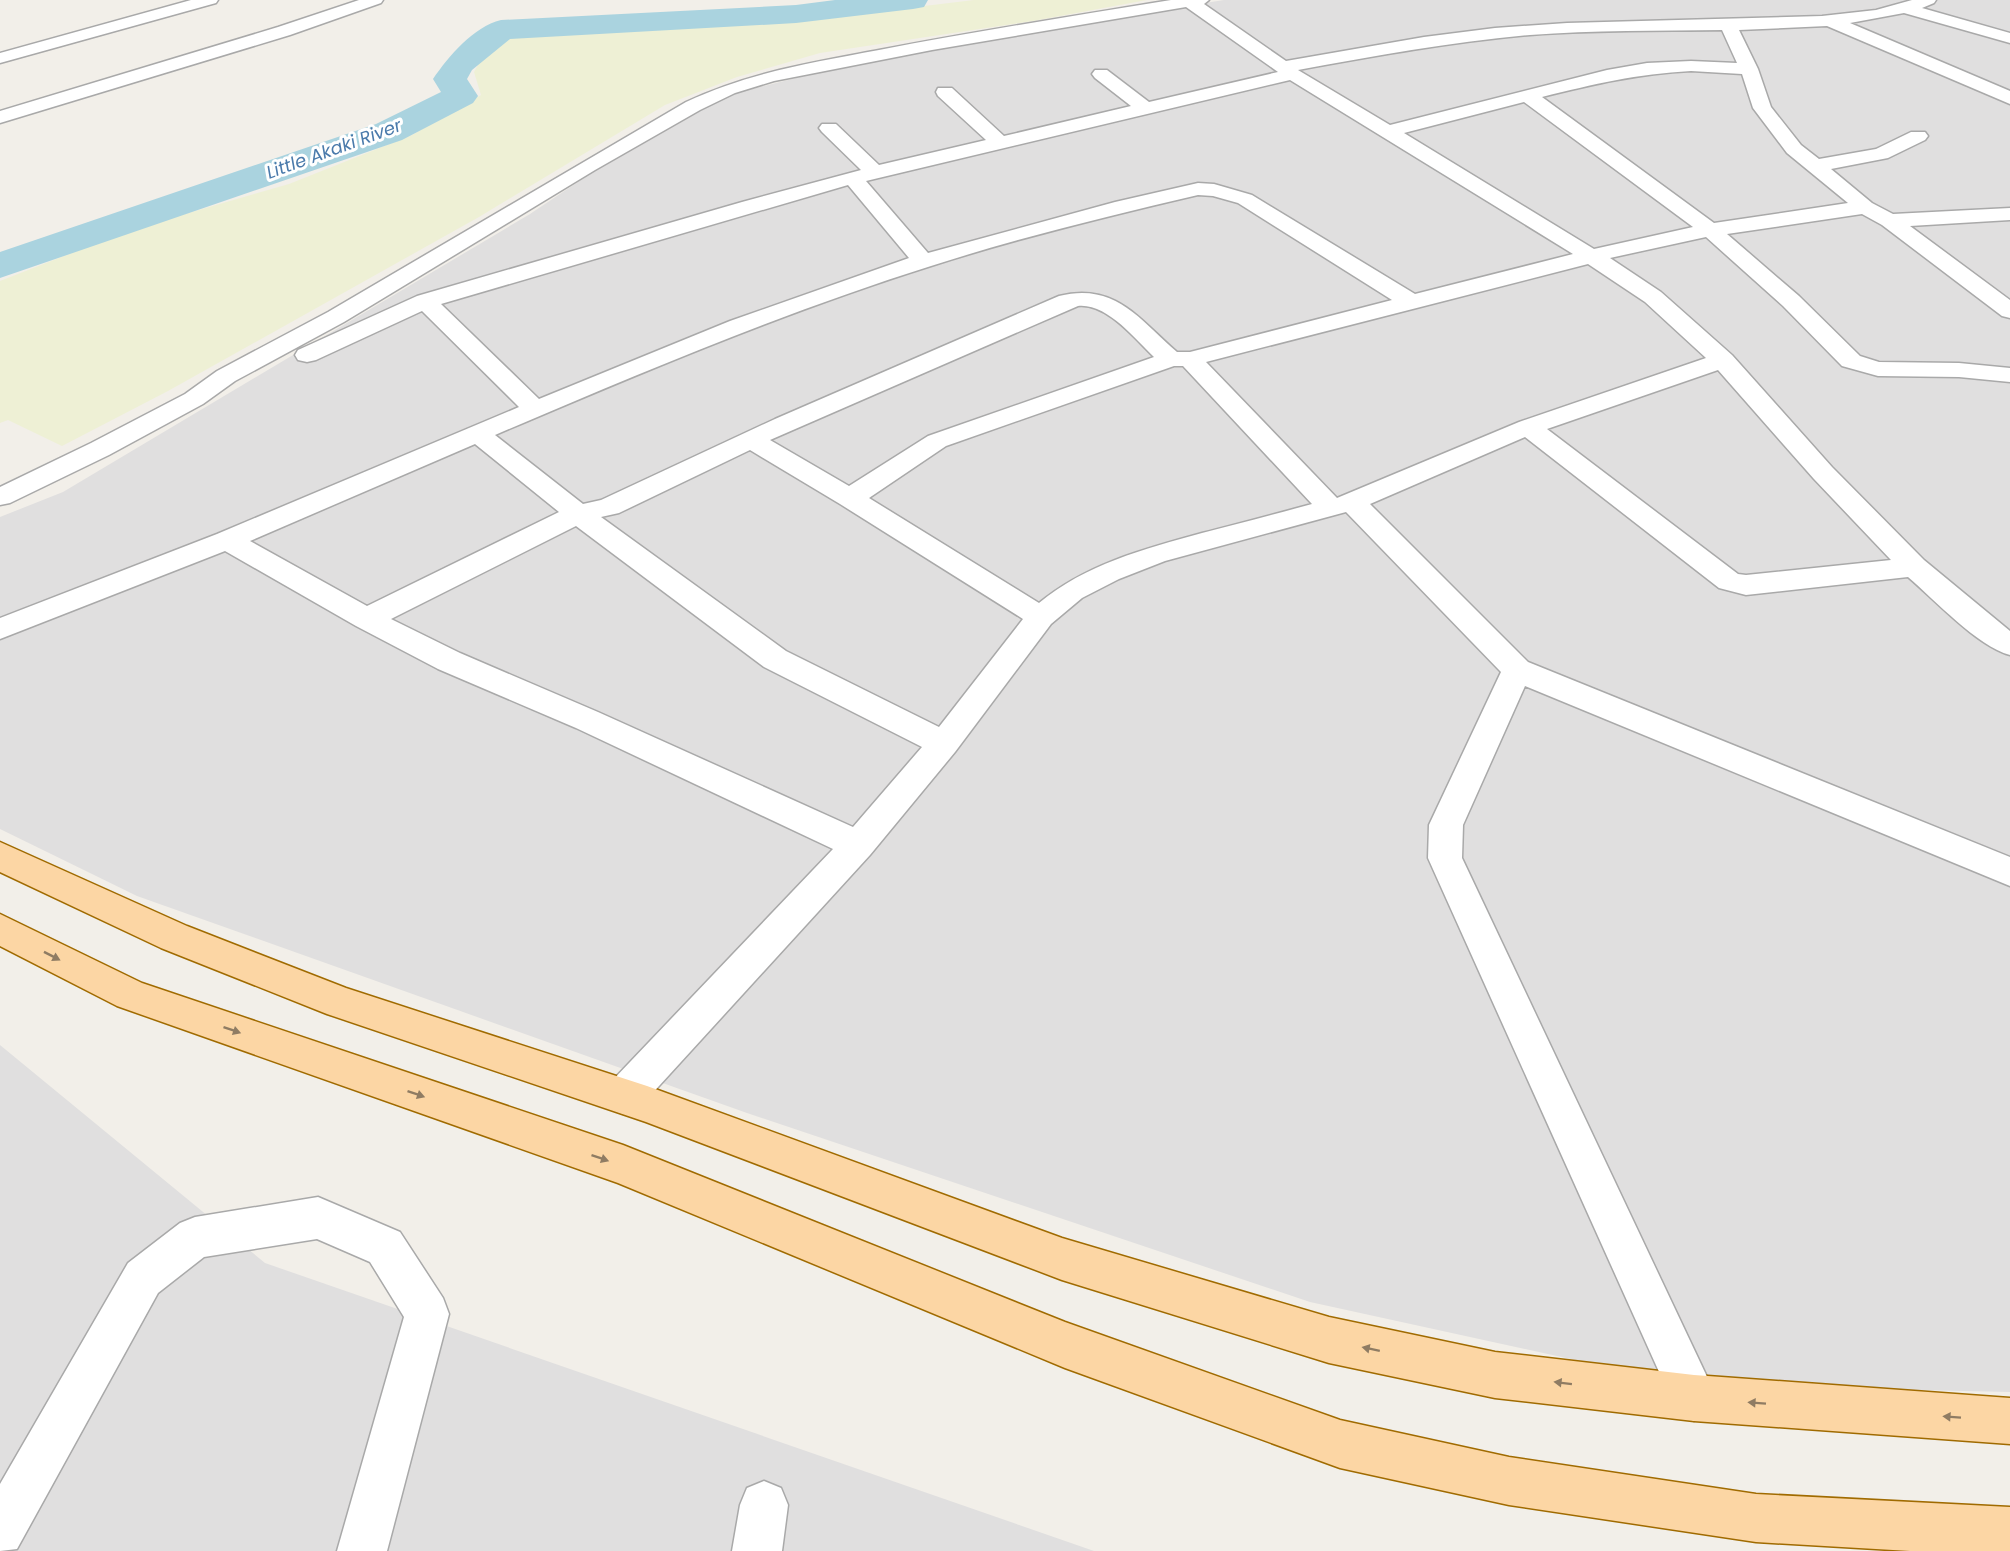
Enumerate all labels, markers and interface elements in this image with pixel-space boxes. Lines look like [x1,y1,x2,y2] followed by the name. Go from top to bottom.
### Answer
[263,112,406,185] water label: Little Akaki River
[44,951,61,960] one-way arrow
[223,1026,241,1036] one-way arrow
[407,1090,425,1099] one-way arrow
[591,1153,609,1163] one-way arrow
[1362,1344,1381,1353] one-way arrow
[1554,1379,1573,1388] one-way arrow
[1748,1398,1767,1408] one-way arrow
[1942,1412,1961,1421] one-way arrow

